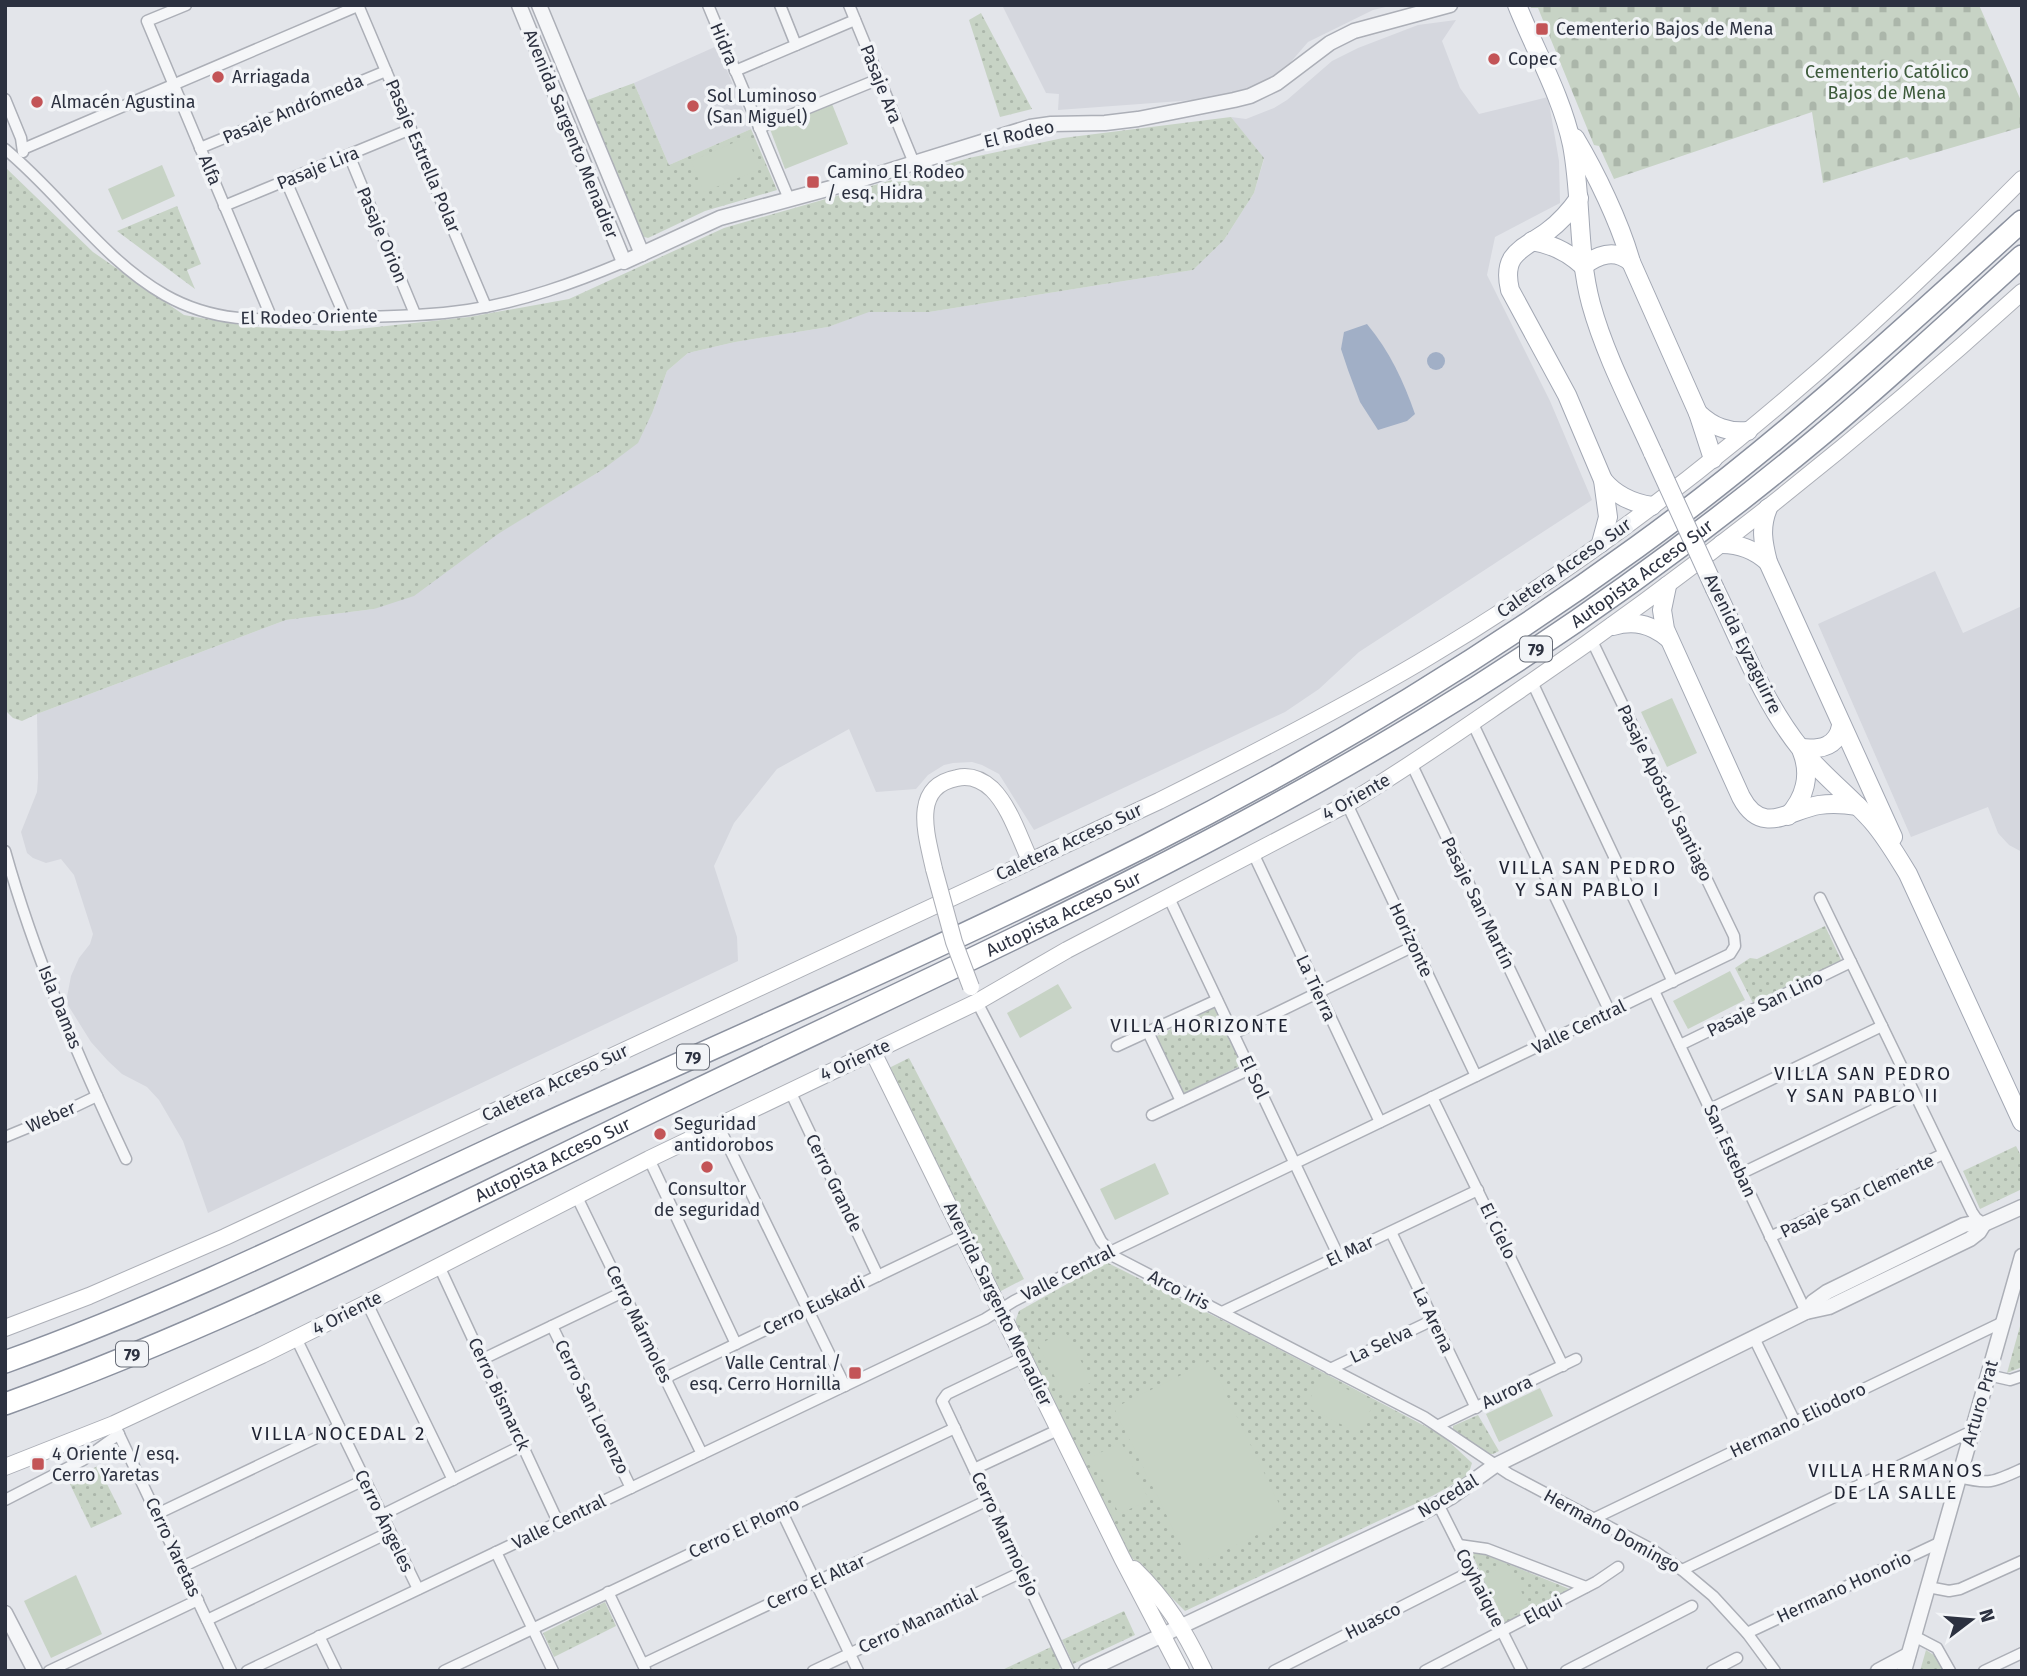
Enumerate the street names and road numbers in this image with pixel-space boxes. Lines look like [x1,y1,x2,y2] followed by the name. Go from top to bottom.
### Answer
[705,19,743,69] street label: Hidra
[519,26,623,242] street label: Avenida Sargento Menadier
[855,41,907,127] street label: Pasaje Ara
[219,69,367,149] street label: Pasaje Andrómeda
[381,76,465,236] street label: Pasaje Estrella Polar
[982,115,1056,153] street label: El Rodeo
[274,142,362,194] street label: Pasaje Lira
[194,151,226,189] street label: Alfa
[352,184,412,286] street label: Pasaje Orion
[240,305,378,329] street label: El Rodeo Oriente
[1493,513,1635,623] street label: Caletera Acceso Sur
[1567,515,1717,633] street label: Autopista Acceso Sur
[1700,570,1786,718] street label: Avenida Eyzaguirre
[1520,636,1552,662] road number: 79
[1613,701,1717,885] street label: Pasaje Apóstol Santiago
[1318,769,1394,825] street label: 4 Oriente
[992,798,1146,886] street label: Caletera Acceso Sur
[1436,833,1520,973] street label: Pasaje San Martín
[982,866,1145,961] street label: Autopista Acceso Sur
[1384,899,1438,981] street label: Horizonte
[1291,951,1341,1025] street label: La Tierra
[33,962,87,1052] street label: Isla Damas
[1703,966,1827,1042] street label: Pasaje San Lino
[1528,995,1630,1059] street label: Valle Central
[816,1034,894,1086] street label: 4 Oriente
[478,1039,632,1127] street label: Caletera Acceso Sur
[677,1044,709,1070] road number: 79
[1234,1052,1274,1102] street label: El Sol
[23,1096,79,1138] street label: Weber
[1699,1101,1761,1201] street label: San Esteban
[471,1113,634,1207] street label: Autopista Acceso Sur
[801,1130,867,1236] street label: Cerro Grande
[1777,1149,1937,1243] street label: Pasaje San Clemente
[939,1199,1057,1409] street label: Avenida Sargento Menadier
[1475,1199,1521,1263] street label: El Cielo
[1323,1230,1377,1272] street label: El Mar
[1018,1240,1118,1306] street label: Valle Central
[601,1262,677,1386] street label: Cerro Mármoles
[1145,1265,1213,1315] street label: Arco Iris
[759,1272,869,1340] street label: Cerro Euskadi
[1408,1284,1458,1356] street label: La Arena
[308,1286,386,1340] street label: 4 Oriente
[1346,1320,1416,1368] street label: La Selva
[463,1334,535,1455] street label: Cerro Bismarck
[550,1336,634,1478] street label: Cerro San Lorenzo
[116,1342,148,1366] road number: 79
[1957,1357,2003,1449] street label: Arturo Prat
[1478,1370,1536,1414] street label: Aurora
[1726,1378,1870,1462] street label: Hermano Eliodoro
[350,1466,419,1576] street label: Cerro Ángeles
[966,1468,1044,1600] street label: Cerro Marmolejo
[1414,1469,1482,1523] street label: Nocedal
[1540,1484,1684,1578] street label: Hermano Domingo
[508,1490,610,1554] street label: Valle Central
[685,1493,803,1563] street label: Cerro El Plomo
[140,1494,206,1600] street label: Cerro Yaretas
[1451,1545,1509,1631] street label: Coyhaique
[1773,1546,1915,1628] street label: Hermano Honorio
[763,1550,869,1614] street label: Cerro El Altar
[855,1584,981,1658] street label: Cerro Manantial
[1520,1591,1566,1629] street label: Elqui
[1341,1598,1405,1644] street label: Huasco

